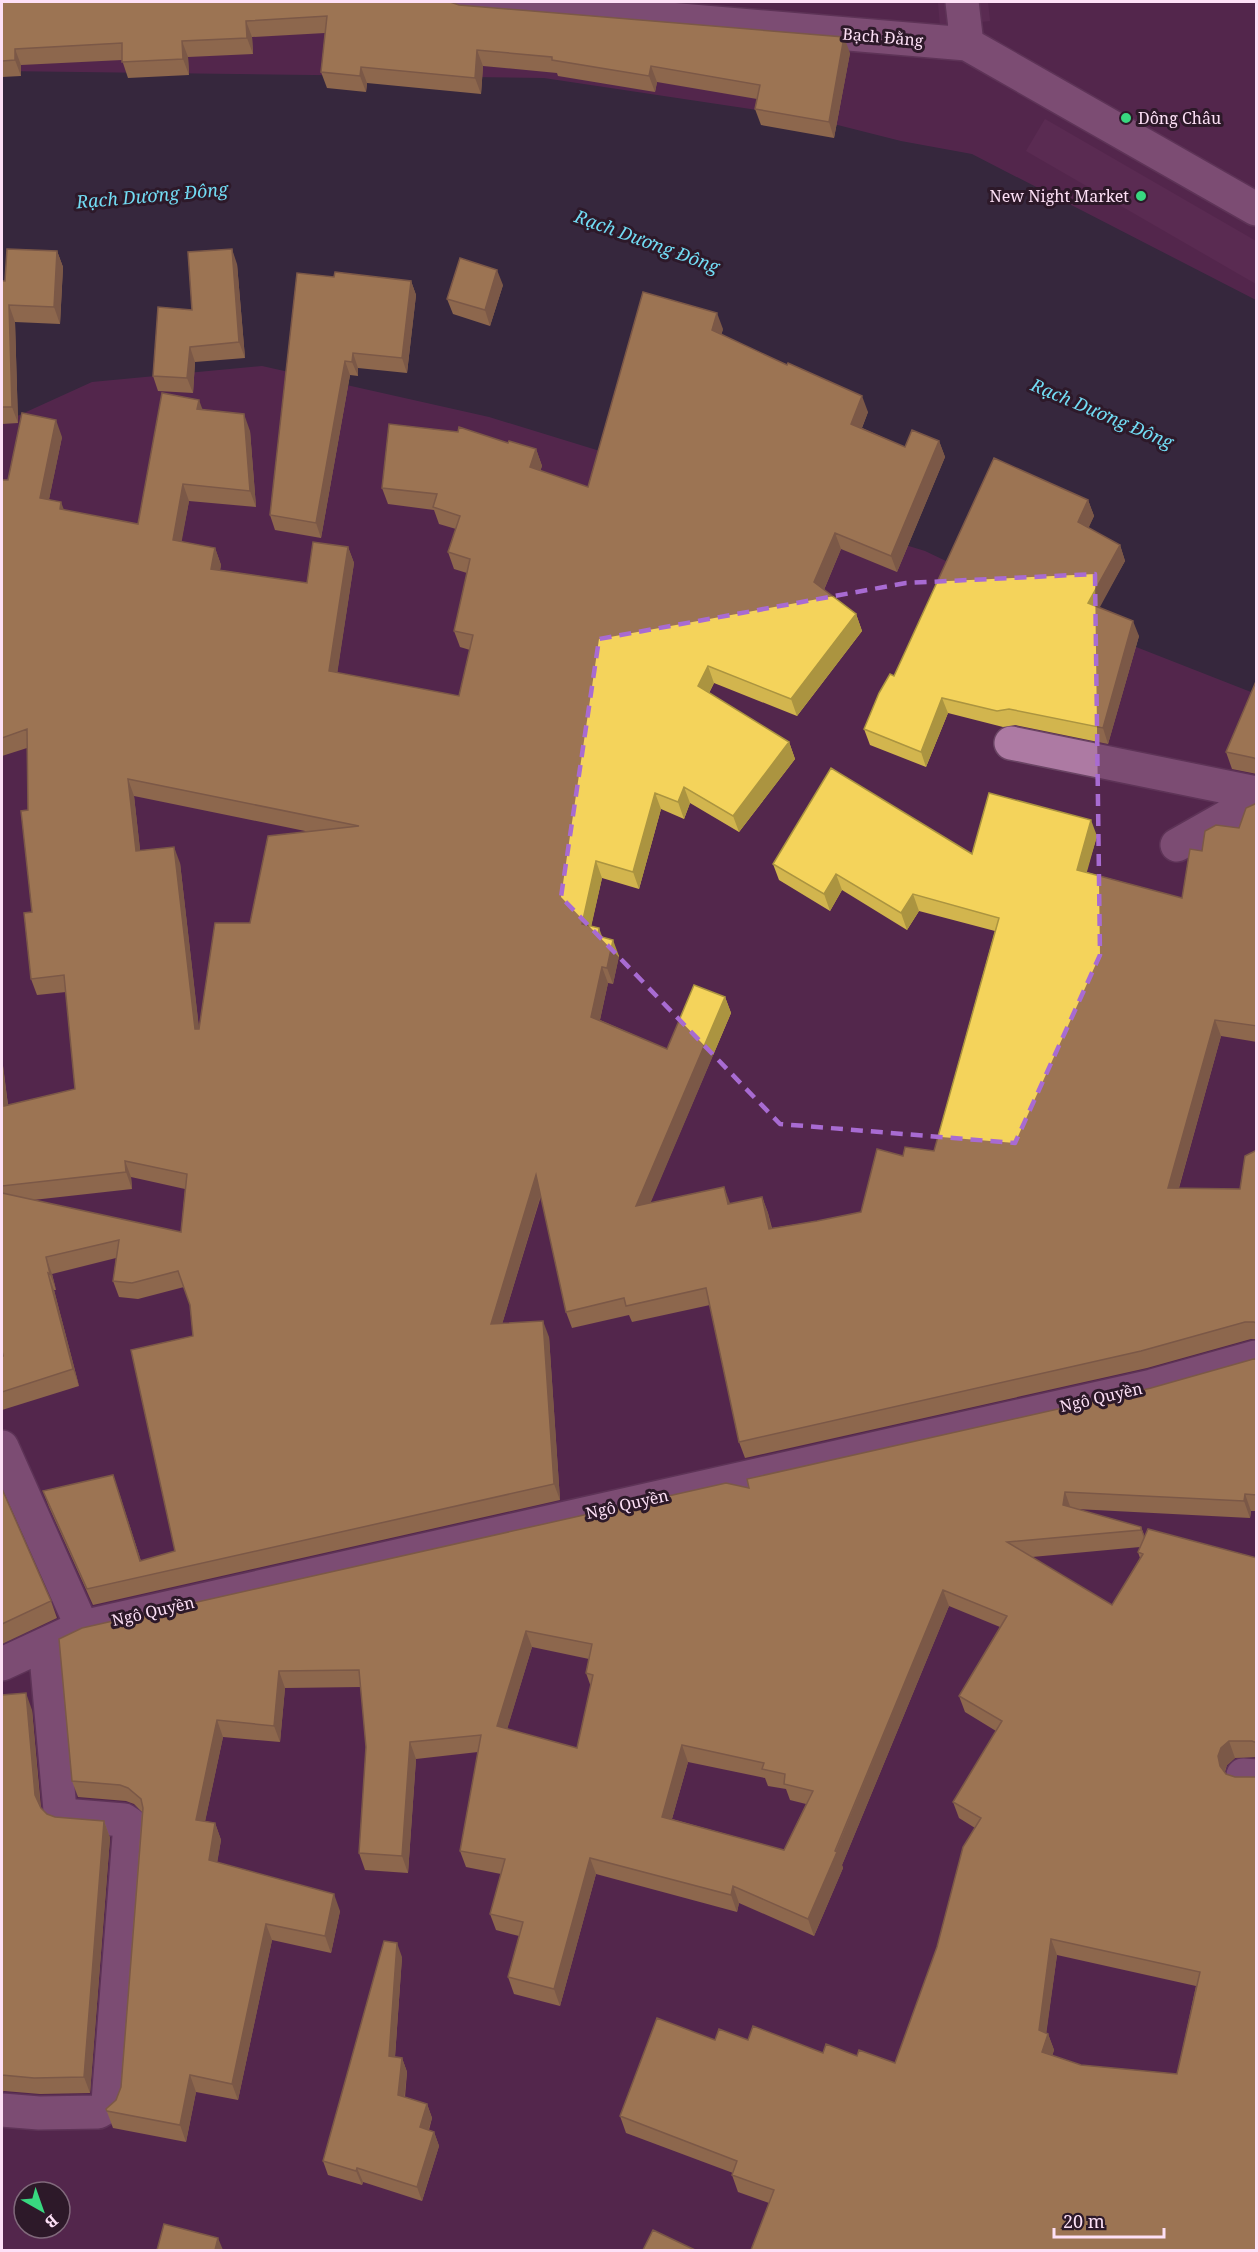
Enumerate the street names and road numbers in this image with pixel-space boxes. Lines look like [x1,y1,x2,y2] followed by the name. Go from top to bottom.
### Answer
[842,23,925,52] street label: Bạch Đằng
[1058,1377,1144,1417] street label: Ngô Quyền
[584,1484,670,1524] street label: Ngô Quyền
[110,1591,196,1631] street label: Ngô Quyền

